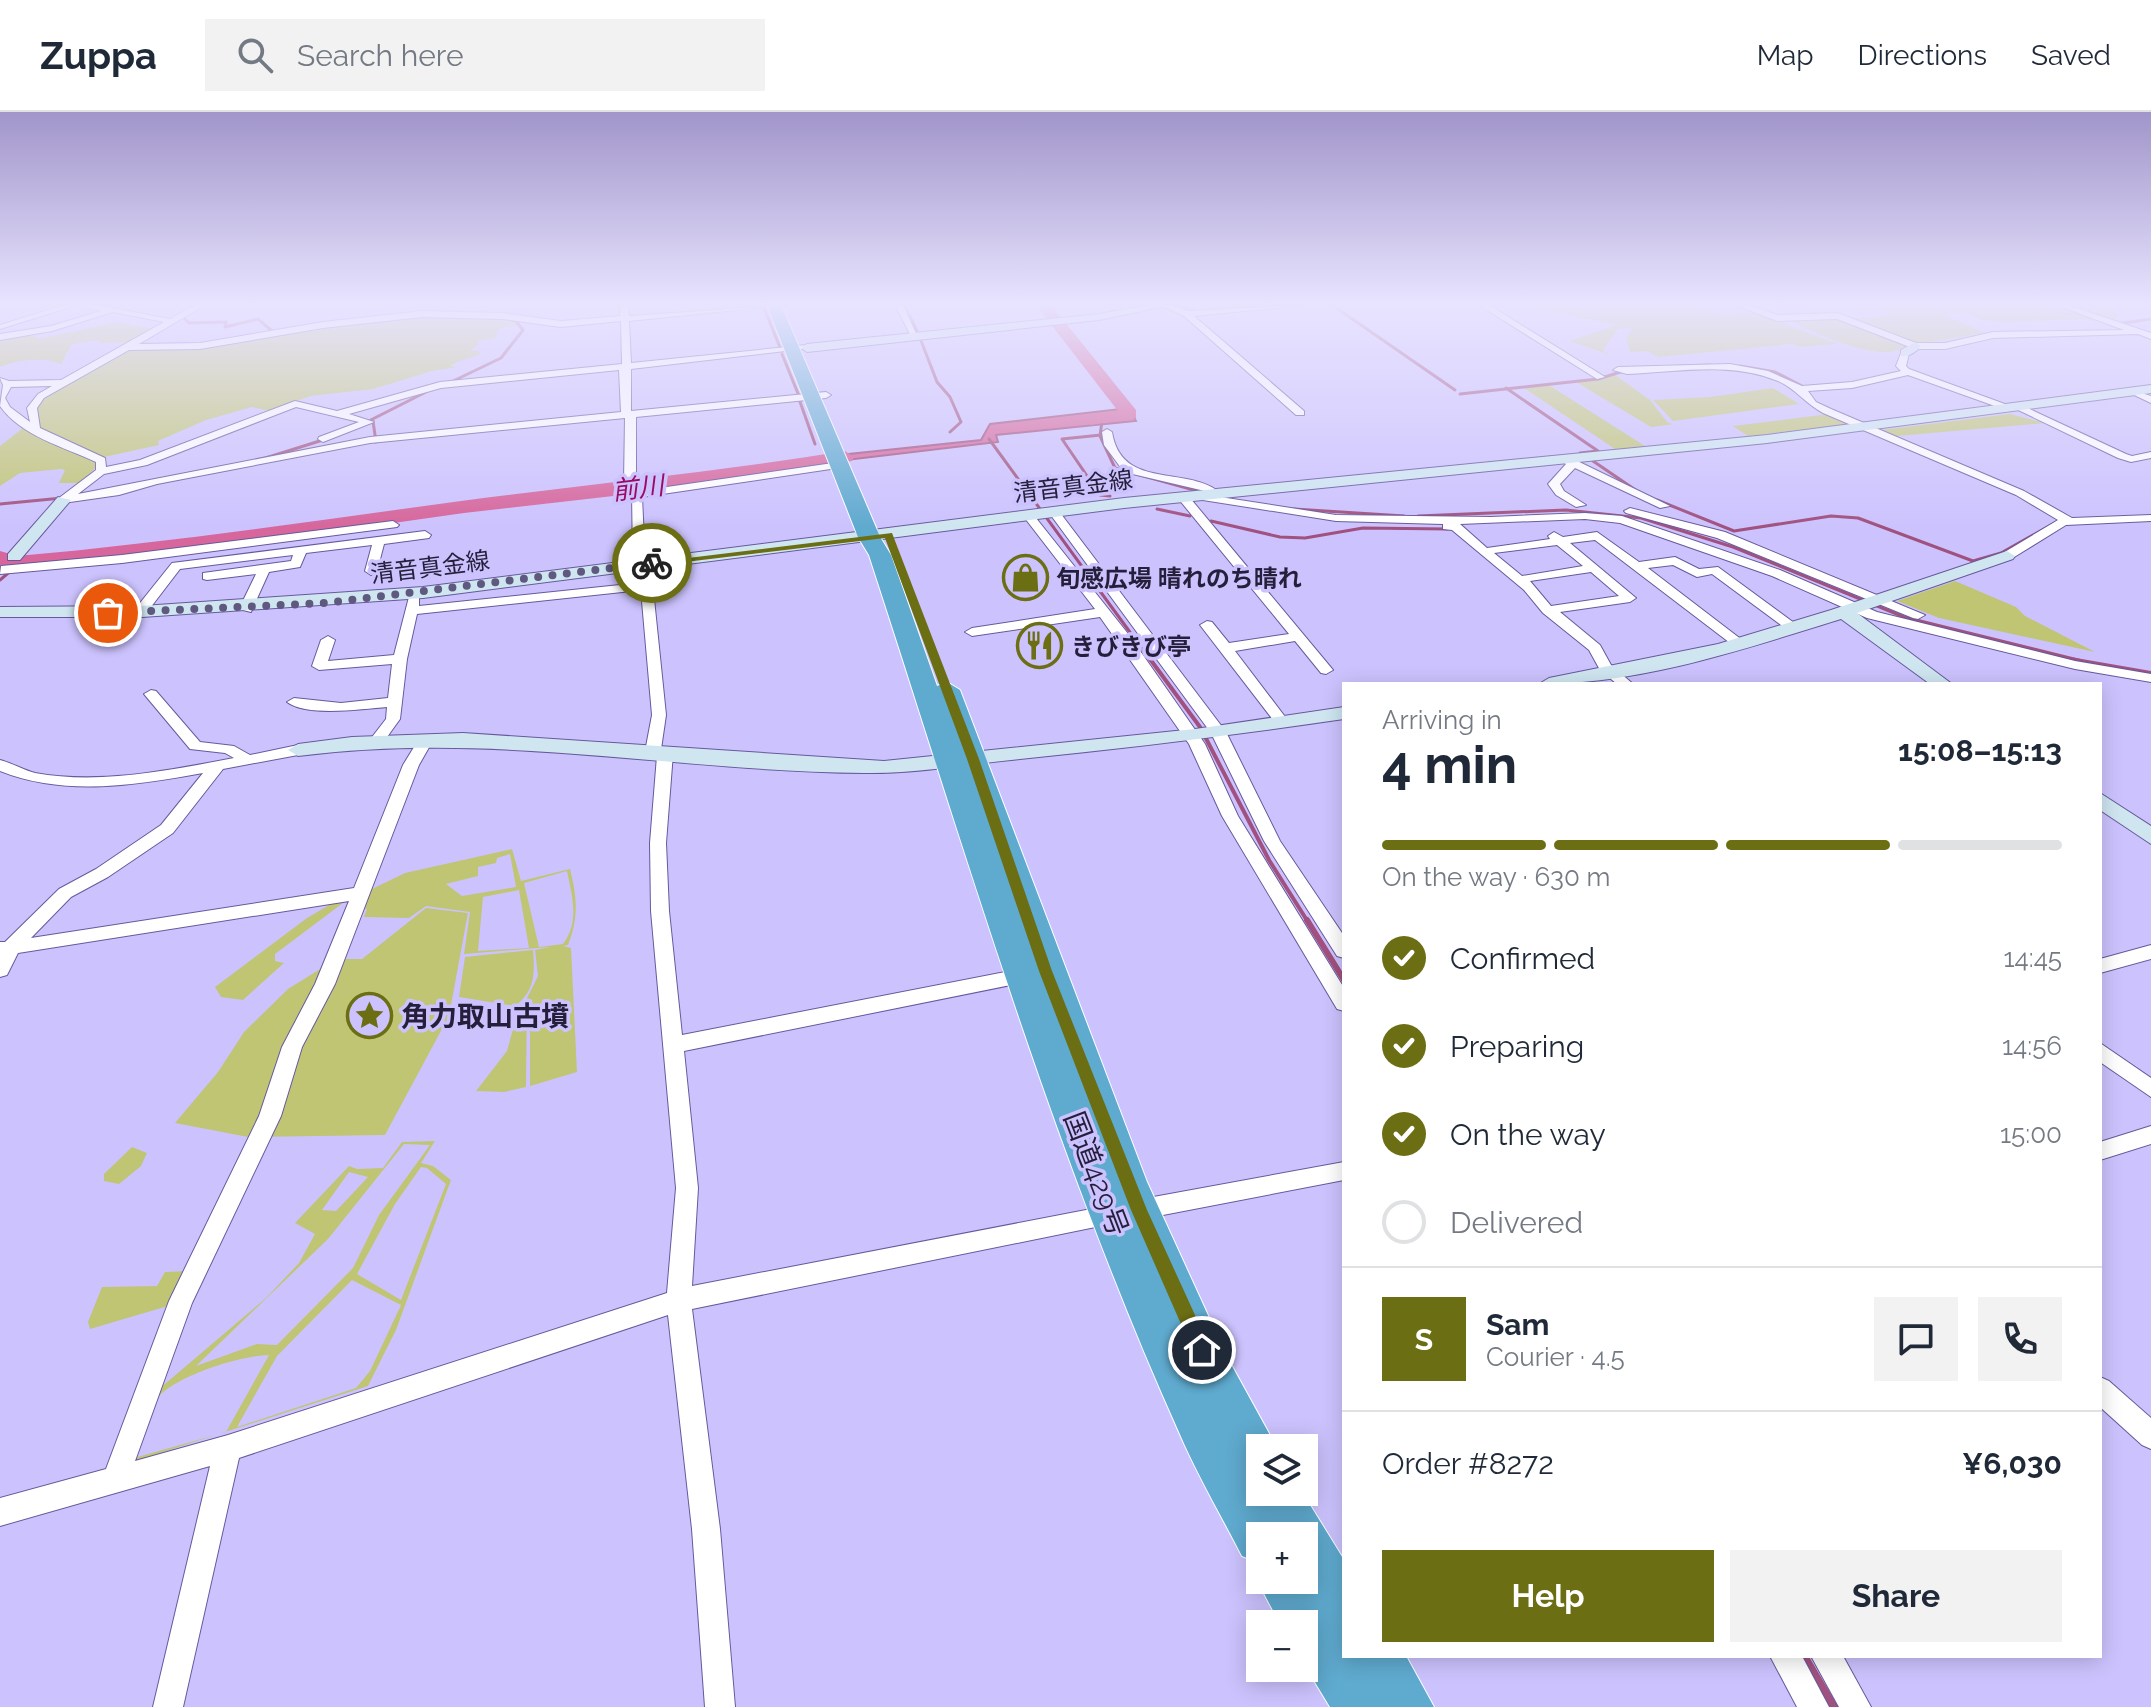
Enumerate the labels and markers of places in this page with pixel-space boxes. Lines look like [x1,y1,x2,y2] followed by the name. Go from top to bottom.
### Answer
[1001,554,1049,602] shop icon: 旬感広場 晴れのち晴れ
[1056,564,1302,593] place label: 旬感広場 晴れのち晴れ
[74,579,142,647] pin
[1016,622,1064,670] restaurant icon: きびきび亭
[1071,632,1191,661] place label: きびきび亭
[346,992,394,1040] place icon: 角力取山古墳
[401,1000,569,1033] place label: 角力取山古墳
[1168,1316,1236,1384] pin

